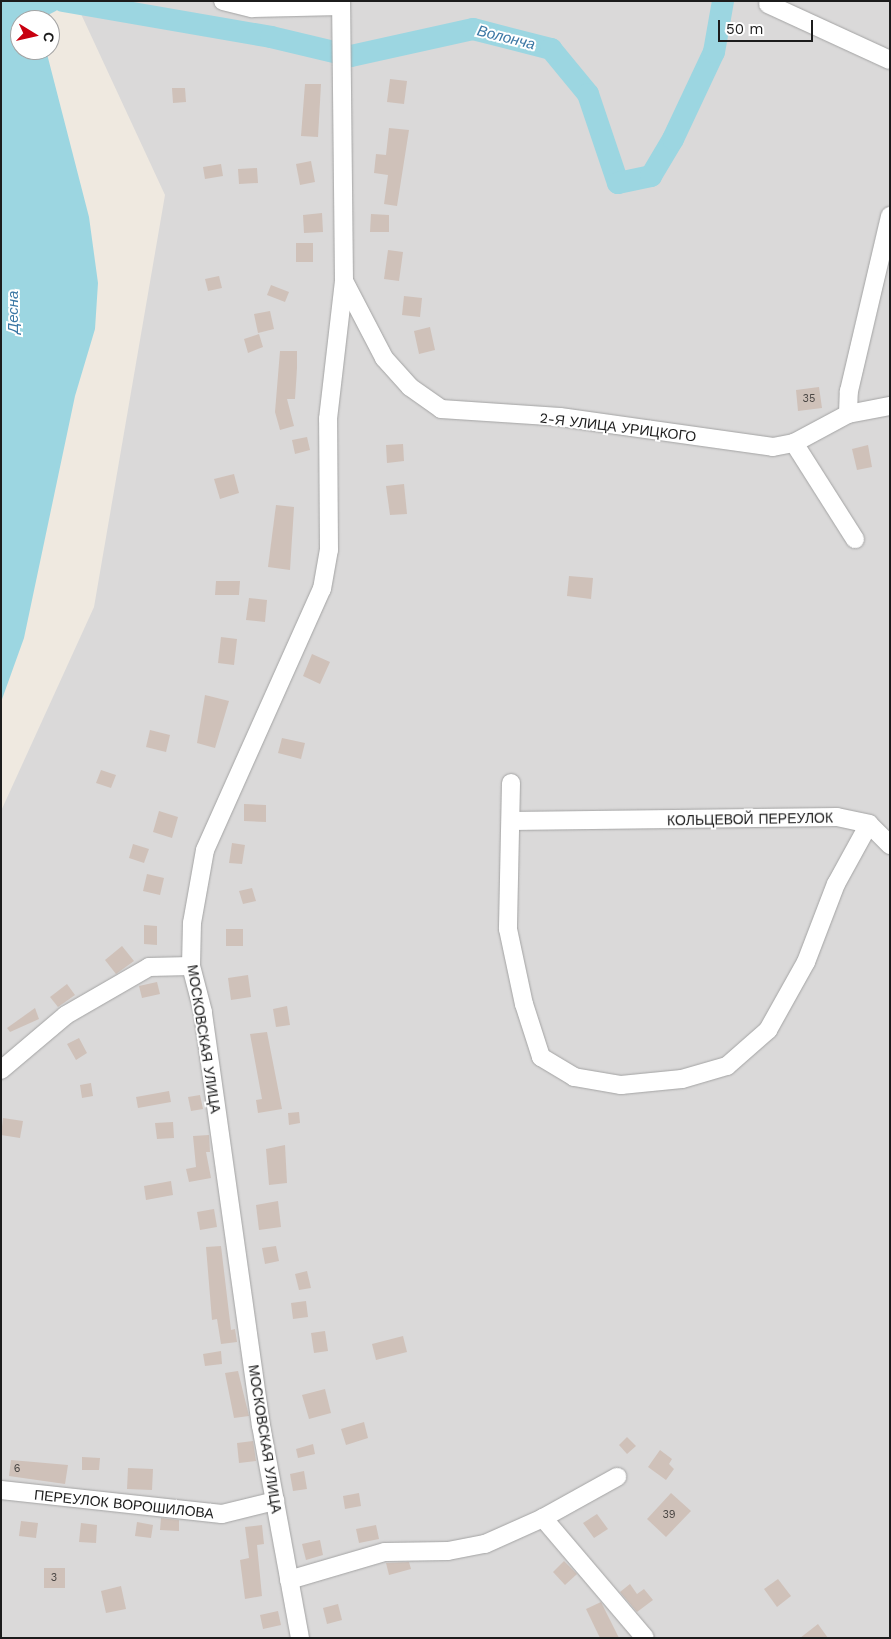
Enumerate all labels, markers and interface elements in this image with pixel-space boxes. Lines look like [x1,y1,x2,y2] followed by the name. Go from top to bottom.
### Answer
[10,10,60,60] north arrow
[721,10,816,42] scale bar
[726,20,763,38] text: 50 m
[475,22,537,54] water label: Волонча
[40,31,58,43] text: С
[5,291,23,333] water label: Десна
[803,392,815,406] house number: 35
[539,409,697,445] street label: 2-Я УЛИЦА УРИЦКОГО
[667,809,833,829] street label: КОЛЬЦЕВОЙ ПЕРЕУЛОК
[184,963,224,1115] street label: МОСКОВСКАЯ УЛИЦА
[245,1363,285,1515] street label: МОСКОВСКАЯ УЛИЦА
[14,1462,20,1476] house number: 6
[33,1486,215,1522] street label: ПЕРЕУЛОК ВОРОШИЛОВА
[662,1508,676,1522] house number: 39
[51,1571,57,1585] house number: 3

